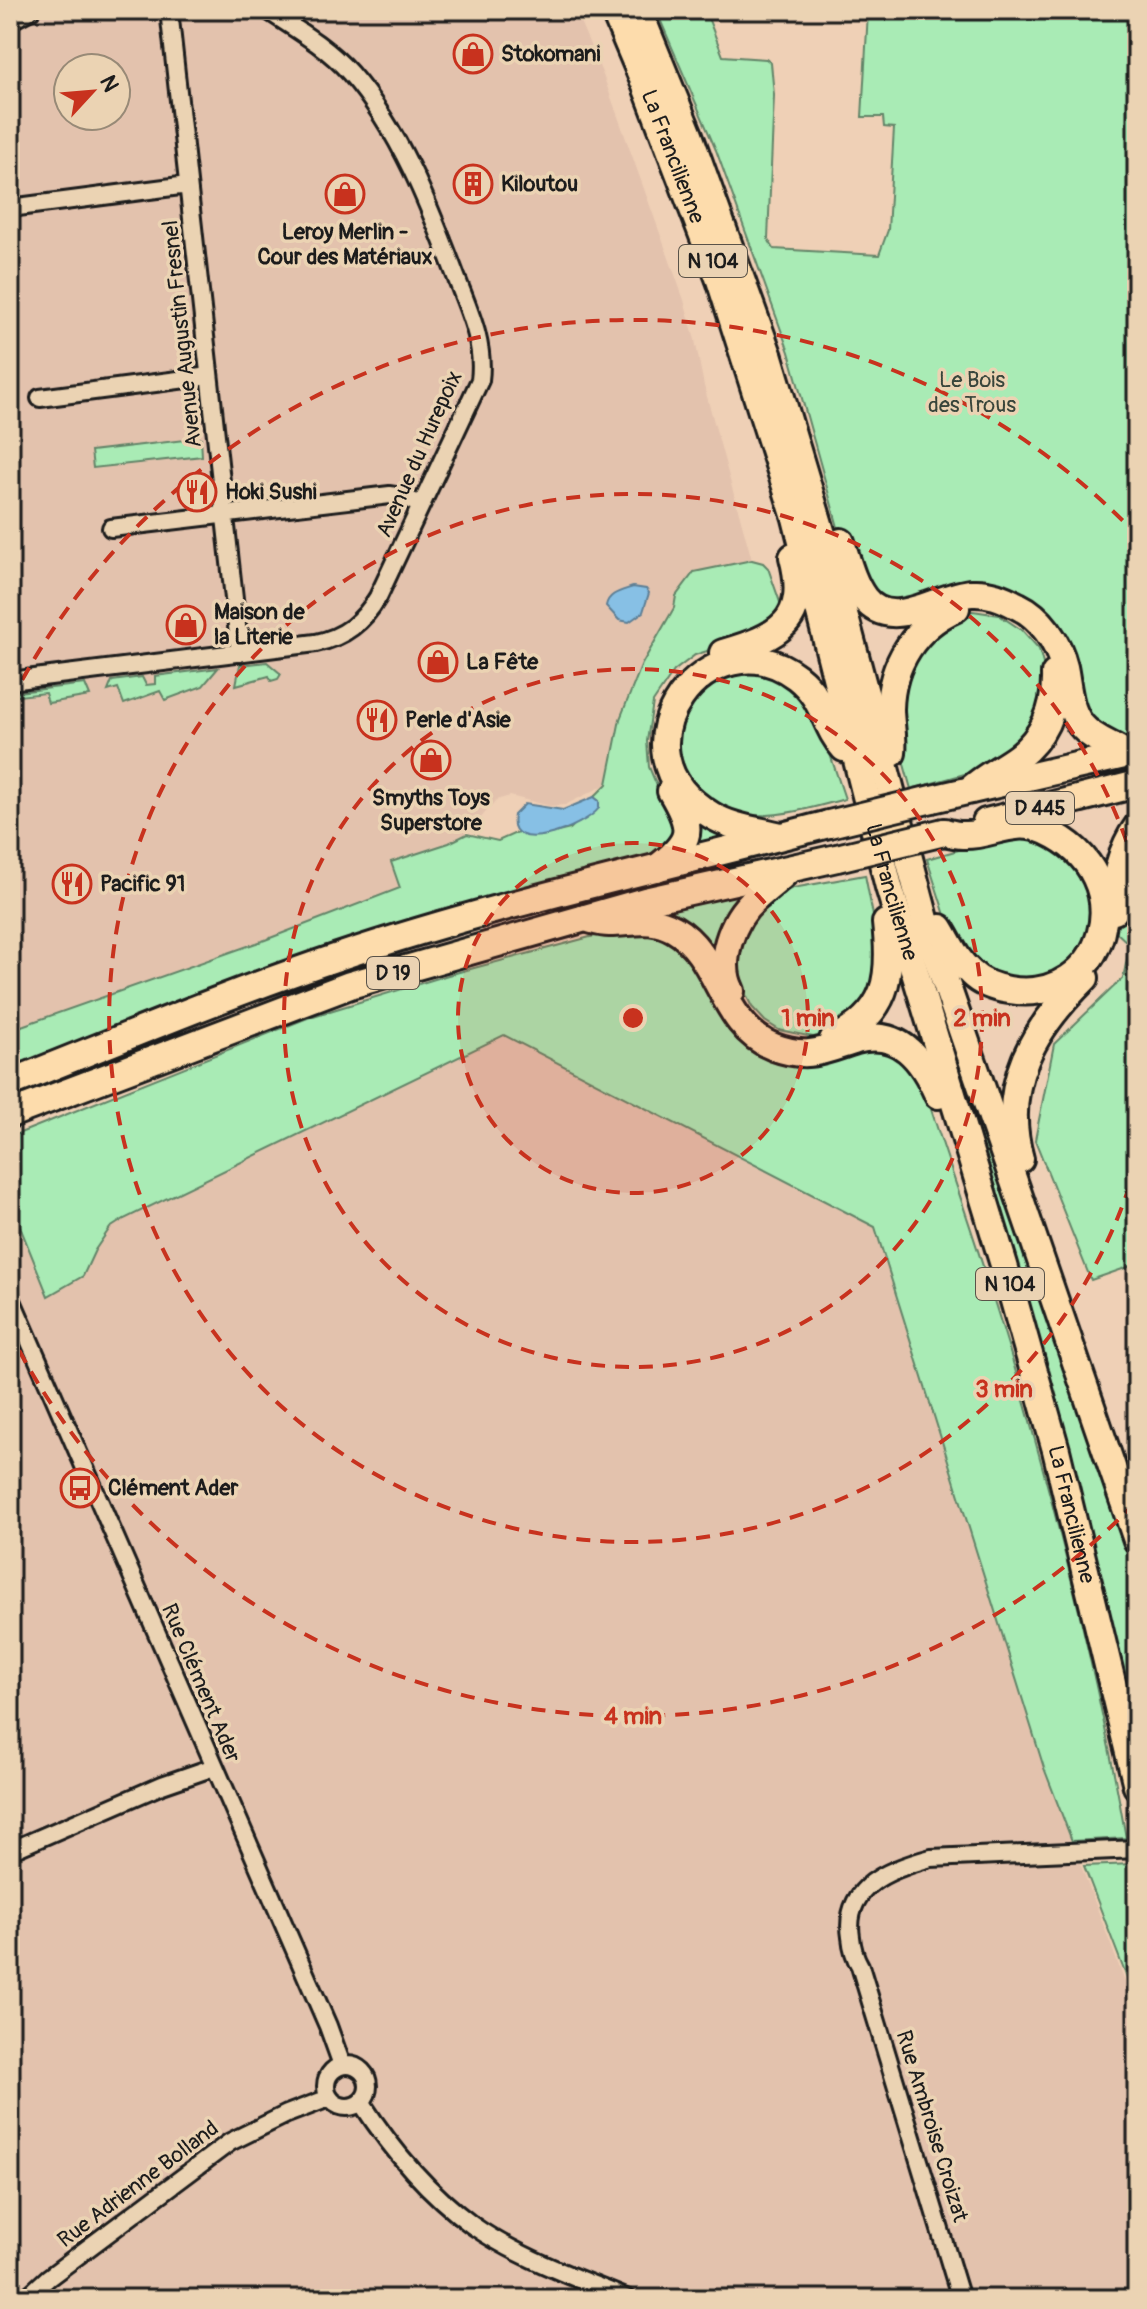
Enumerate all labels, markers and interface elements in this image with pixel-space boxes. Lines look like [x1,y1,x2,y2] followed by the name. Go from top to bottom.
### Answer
[452,33,494,75] shop icon: Stokomani
[501,40,600,68] place label: Stokomani
[52,52,132,132] north arrow
[93,71,125,97] text: N
[635,86,711,228] street label: La Francilienne
[452,163,494,205] building icon: Kiloutou
[501,170,578,198] place label: Kiloutou
[324,173,366,215] shop icon: Leroy Merlin - Cour des Matériaux
[257,218,433,271] place label: Leroy Merlin - Cour des Matériaux
[156,219,208,449] street label: Avenue Augustin Fresnel
[679,245,747,277] road number: N 104
[370,366,468,542] street label: Avenue du Hurepoix
[928,366,1016,419] park label: Le Bois des Trous
[176,471,218,513] restaurant icon: Hoki Sushi
[225,478,317,506] place label: Hoki Sushi
[214,598,306,651] place label: Maison de la Literie
[165,604,207,646] shop icon: Maison de la Literie
[417,641,459,683] shop icon: La Fête
[466,648,539,676] place label: La Fête
[356,699,398,741] restaurant icon: Perle d'Asie
[405,706,512,734] place label: Perle d'Asie
[410,739,452,781] shop icon: Smyths Toys Superstore
[372,784,490,837] place label: Smyths Toys Superstore
[1006,792,1074,824] road number: D 445
[860,821,925,964] street label: La Francilienne
[51,863,93,905] restaurant icon: Pacific 91
[100,870,185,898] place label: Pacific 91
[367,957,419,989] road number: D 19
[619,1004,647,1032] centre of rings
[781,1004,835,1033] text: 1 min
[953,1004,1011,1033] text: 2 min
[976,1268,1044,1300] road number: N 104
[975,1375,1033,1404] text: 3 min
[1041,1443,1102,1586] street label: La Francilienne
[59,1467,101,1509] bus stop icon: Clément Ader
[108,1474,239,1502] place label: Clément Ader
[155,1599,247,1767] street label: Rue Clément Ader
[604,1702,662,1731] text: 4 min
[890,2027,974,2225] street label: Rue Ambroise Croizat
[52,2114,224,2254] street label: Rue Adrienne Bolland

